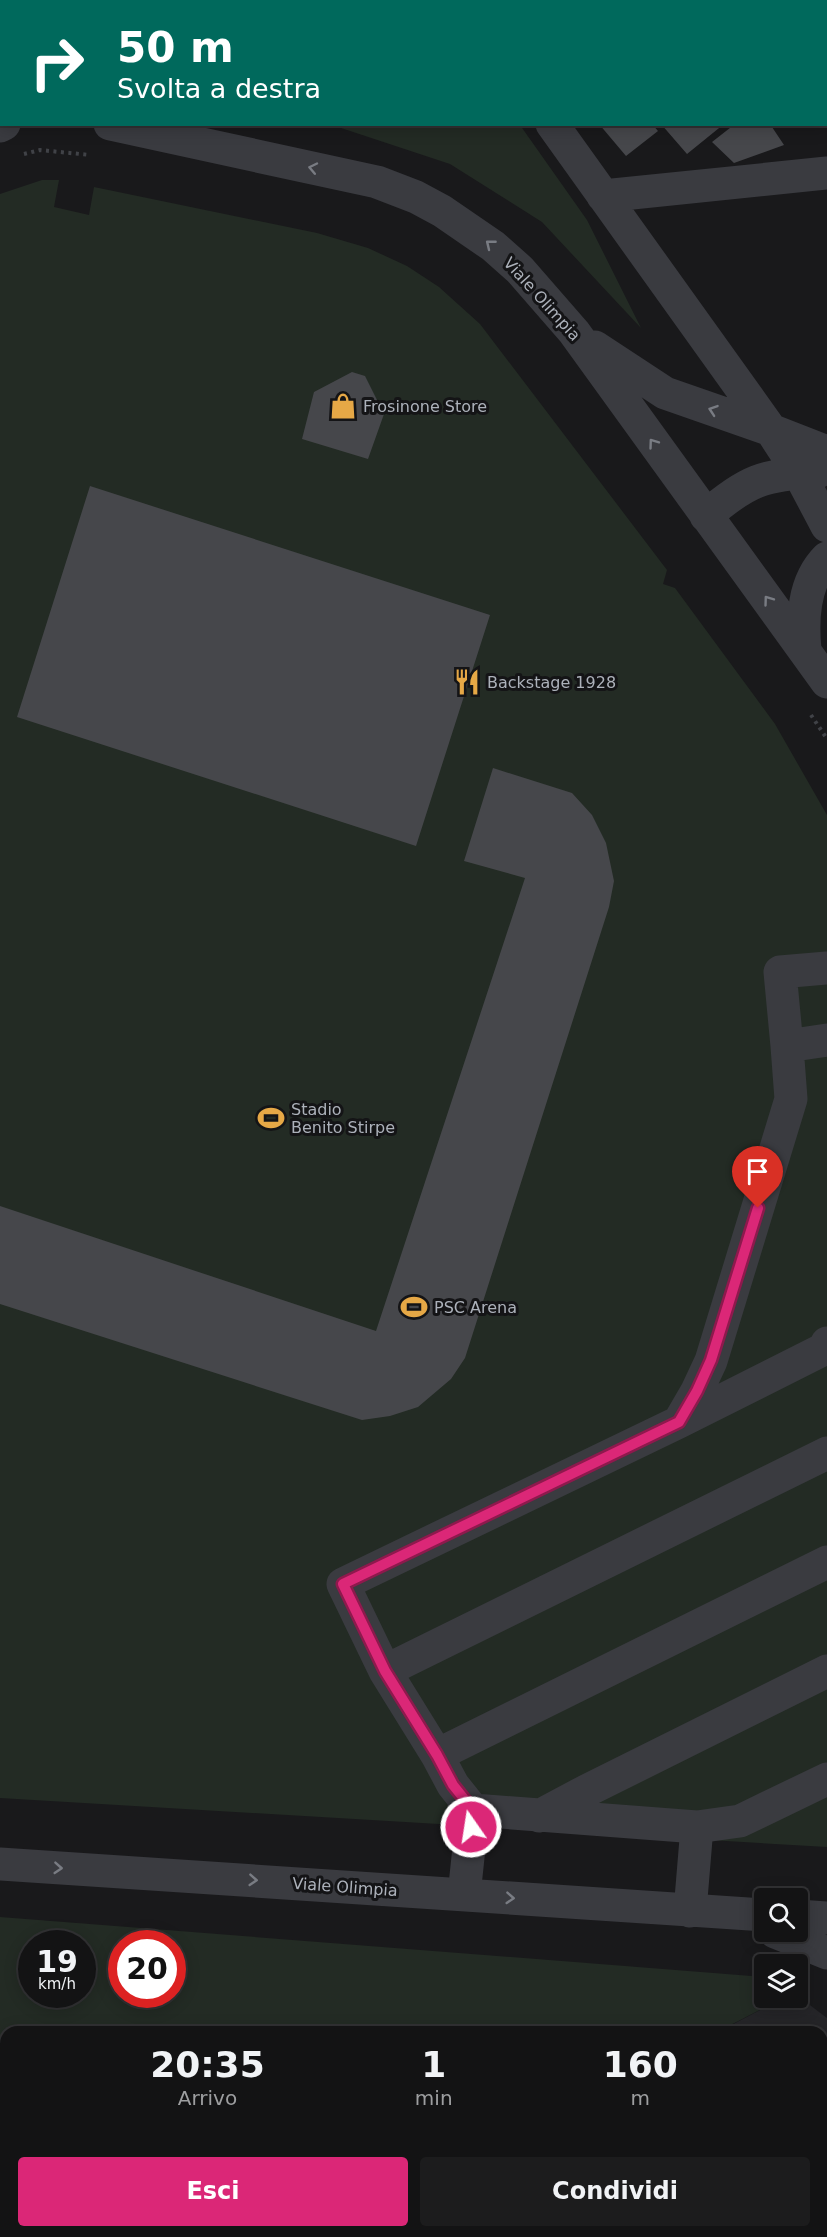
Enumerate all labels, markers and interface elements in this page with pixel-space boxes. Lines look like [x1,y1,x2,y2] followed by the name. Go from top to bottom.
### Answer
[117,23,234,72] text: 50 m
[18,24,96,102] icon: right
[117,73,321,104] text: Svolta a destra
[308,162,318,175] one-way arrow
[486,241,497,252] one-way arrow
[500,253,584,345] street label: Viale Olimpia
[328,391,358,421] shop icon: Frosinone Store
[363,397,487,416] place label: Frosinone Store
[708,404,719,417] one-way arrow
[649,438,660,449] one-way arrow
[764,596,775,607] one-way arrow
[452,667,482,697] restaurant icon: Backstage 1928
[487,673,616,692] place label: Backstage 1928
[291,1100,395,1137] place label: Stadio Benito Stirpe
[256,1103,286,1133] sports icon: Stadio Benito Stirpe
[732,1146,783,1208] pin
[741,1155,774,1188] icon: arrive
[399,1292,429,1322] sports icon: PSC Arena
[434,1298,517,1317] place label: PSC Arena
[439,1795,503,1859] position arrow
[54,1861,63,1874] one-way arrow
[248,1874,257,1887] one-way arrow
[292,1874,398,1900] street label: Viale Olimpia
[754,1888,808,2008] map controls
[754,1888,808,1942] button: search
[506,1891,515,1904] one-way arrow
[108,1930,186,2008] speed limit sign: 20
[36,1944,78,1979] text: 19
[754,1954,808,2008] button: layers
[38,1975,76,1993] text: km/h
[150,2044,265,2085] text: 20:35
[421,2044,446,2085] text: 1
[603,2044,678,2085] text: 160
[178,2086,237,2110] text: Arrivo
[415,2086,453,2110] text: min
[631,2086,650,2110] text: m
[18,2157,408,2226] button: Esci
[420,2157,810,2226] button: Condividi

